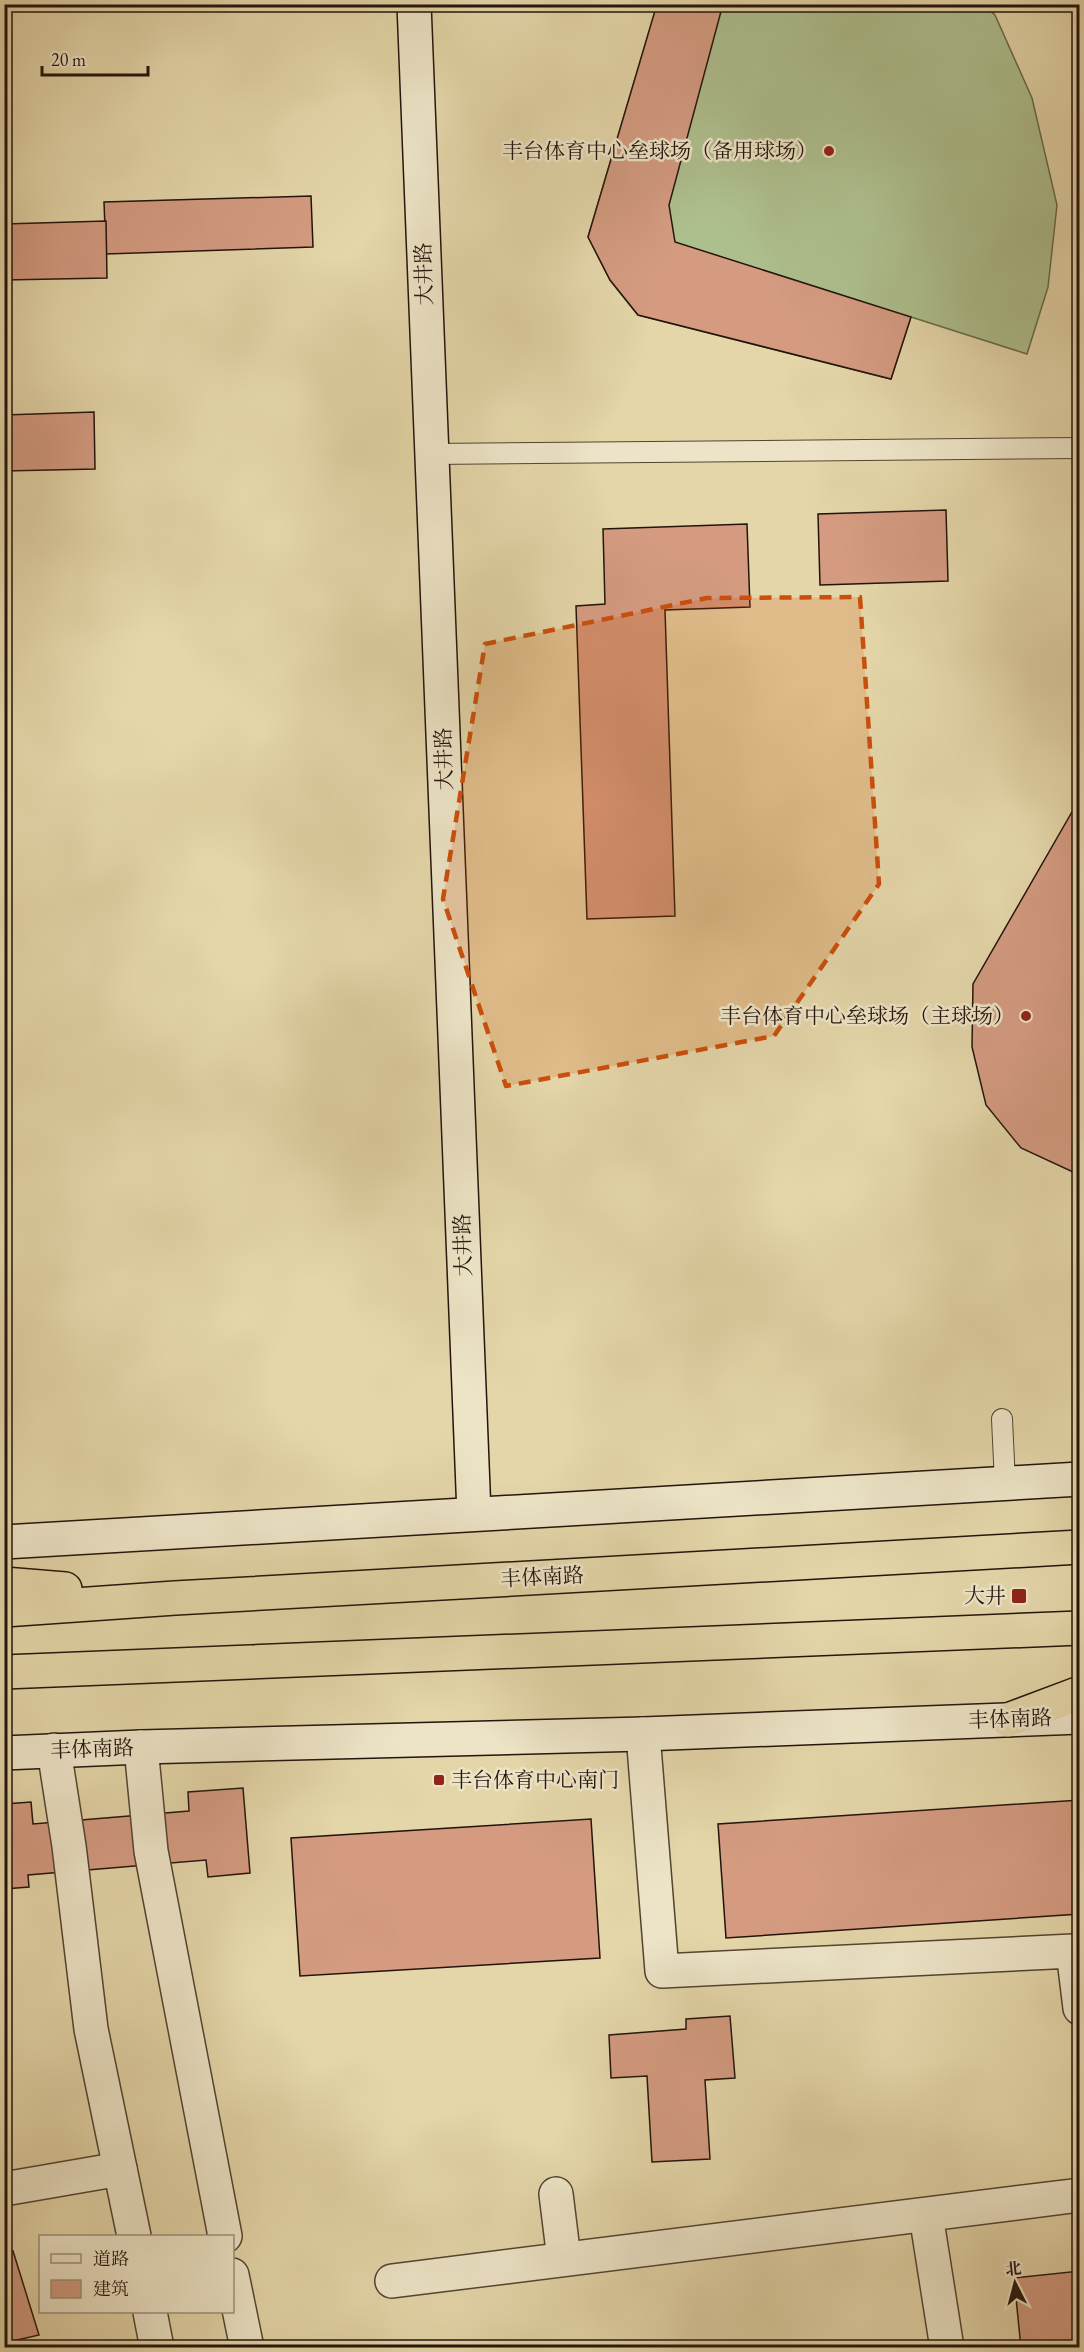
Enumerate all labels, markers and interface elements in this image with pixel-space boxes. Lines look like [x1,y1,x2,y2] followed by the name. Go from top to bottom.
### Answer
[42,39,148,77] scale bar
[51,48,86,71] text: 20 m
[502,137,817,164] place label: 丰台体育中心垒球场（备用球场）
[822,144,836,158] marker: 丰台体育中心垒球场（备用球场）
[409,242,438,306] street label: 大井路
[429,727,458,791] street label: 大井路
[720,1002,1014,1029] place label: 丰台体育中心垒球场（主球场）
[1019,1009,1033,1023] marker: 丰台体育中心垒球场（主球场）
[448,1213,477,1277] street label: 大井路
[499,1561,585,1592] street label: 丰体南路
[964,1582,1006,1609] place label: 大井
[1010,1587,1028,1605] marker: 大井
[968,1704,1052,1733] street label: 丰体南路
[50,1734,134,1763] street label: 丰体南路
[451,1766,619,1793] place label: 丰台体育中心南门
[432,1773,446,1787] marker: 丰台体育中心南门
[39,2235,234,2313] legend
[93,2247,129,2270] text: 道路
[985,2253,1045,2313] north arrow
[1004,2257,1023,2280] text: 北
[93,2277,129,2300] text: 建筑

